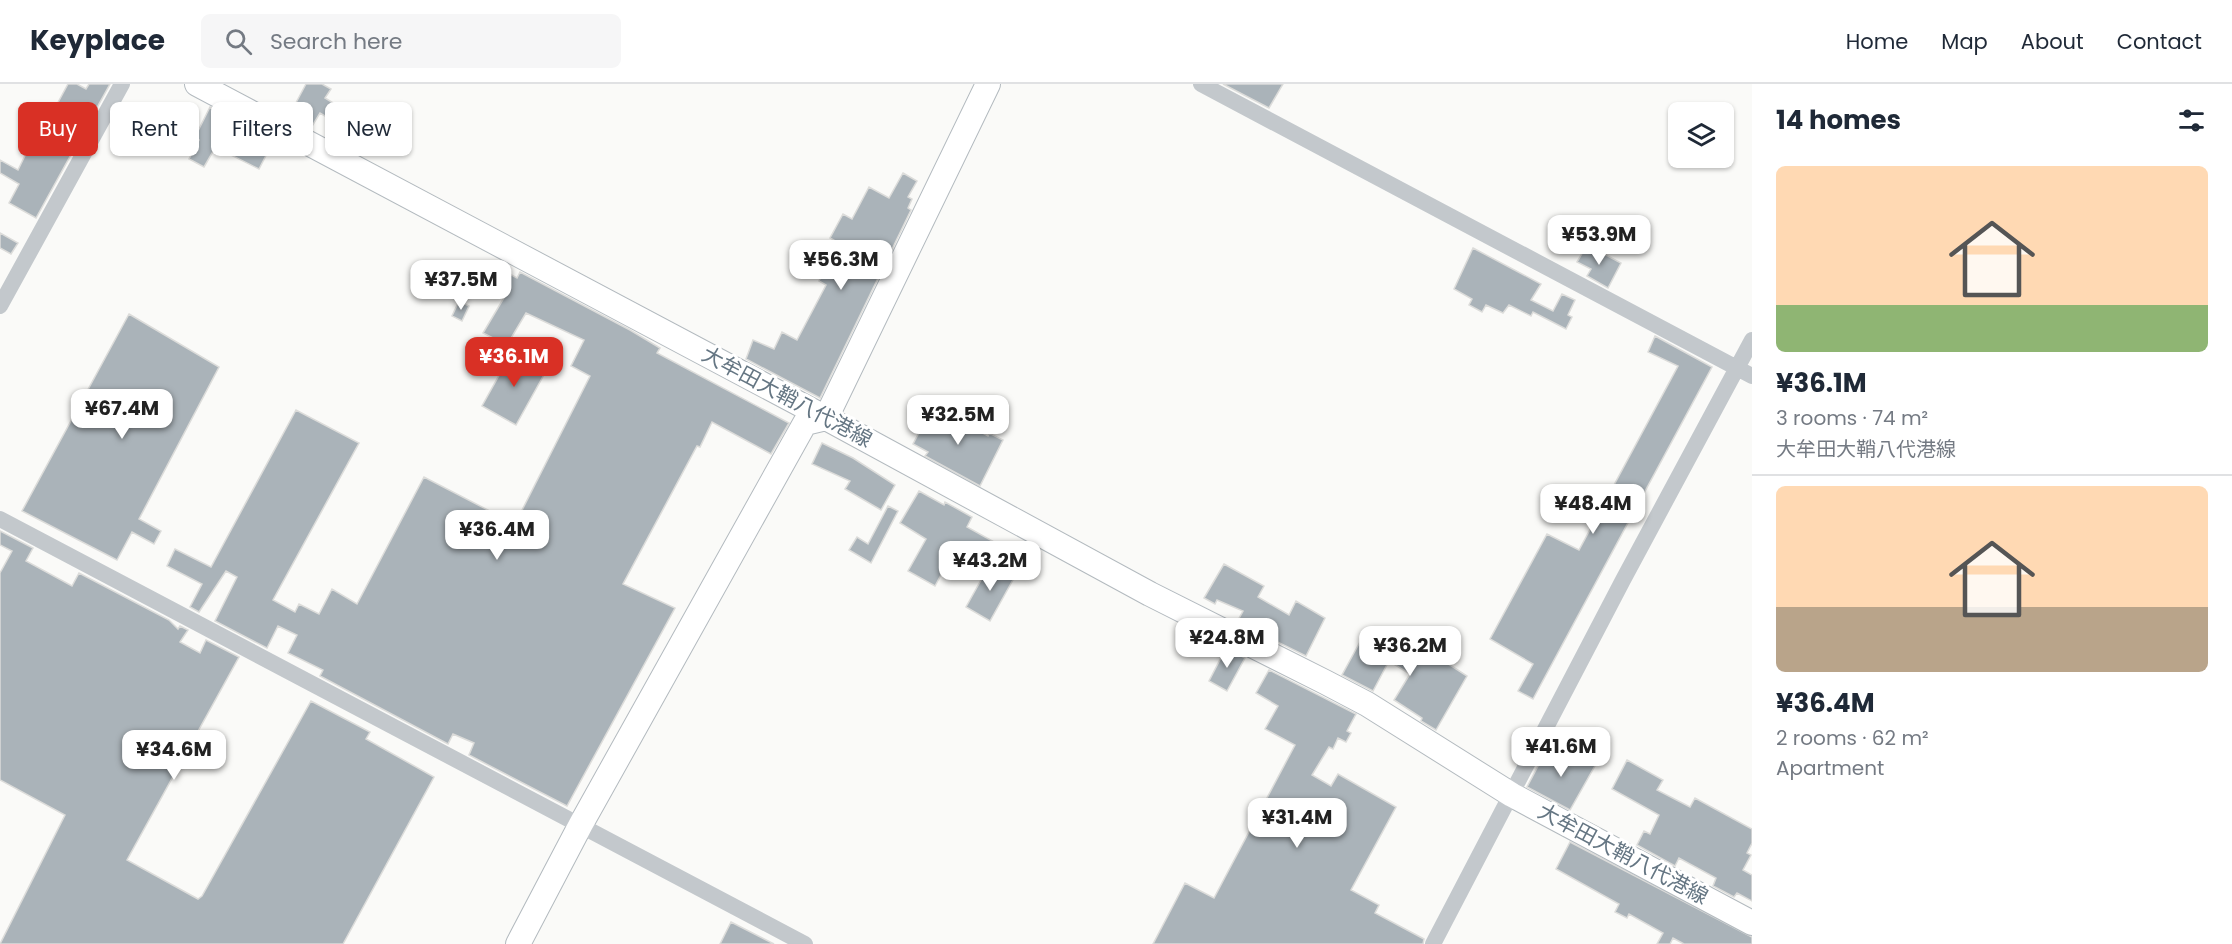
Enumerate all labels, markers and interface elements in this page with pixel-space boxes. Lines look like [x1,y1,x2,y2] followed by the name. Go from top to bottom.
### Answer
[201,14,621,68] search box
[30,21,165,60] text: Keyplace
[222,25,255,58] icon: search
[270,26,402,57] text: Search here
[1846,27,1908,56] text: Home
[1941,27,1988,56] text: Map
[2021,27,2084,56] text: About
[2117,27,2202,56] text: Contact
[18,102,98,156] chip: Buy
[110,102,199,156] chip: Rent
[211,102,313,156] chip: Filters
[325,102,412,156] chip: New
[1668,102,1734,168] map controls
[1668,102,1734,168] button: layers
[1776,102,1901,138] text: 14 homes
[2175,104,2208,137] icon: filters
[1938,205,2046,313] icon: home
[1550,215,1648,266] pin: ¥53.9M
[1562,220,1636,248] text: ¥53.9M
[792,240,890,291] pin: ¥56.3M
[803,245,879,273] text: ¥56.3M
[412,260,510,311] pin: ¥37.5M
[424,265,498,293] text: ¥37.5M
[465,337,563,388] pin: ¥36.1M
[697,339,877,454] street label: 大牟田大鞘八代港線
[479,342,549,370] text: ¥36.1M
[1776,365,1867,401] text: ¥36.1M
[73,389,171,440] pin: ¥67.4M
[85,394,159,422] text: ¥67.4M
[909,395,1007,446] pin: ¥32.5M
[921,400,995,428] text: ¥32.5M
[1776,404,1928,432] text: 3 rooms · 74 m²
[1776,435,1956,463] text: 大牟田大鞘八代港線
[1544,484,1642,535] pin: ¥48.4M
[1554,489,1632,517] text: ¥48.4M
[448,510,546,561] pin: ¥36.4M
[459,515,535,543] text: ¥36.4M
[1938,525,2046,633] icon: home
[941,541,1039,592] pin: ¥43.2M
[953,546,1027,574] text: ¥43.2M
[1178,618,1276,669] pin: ¥24.8M
[1189,623,1265,651] text: ¥24.8M
[1361,626,1459,677] pin: ¥36.2M
[1373,631,1447,659] text: ¥36.2M
[1776,685,1875,721] text: ¥36.4M
[1776,724,1929,752] text: 2 rooms · 62 m²
[1512,727,1610,778] pin: ¥41.6M
[125,730,223,781] pin: ¥34.6M
[1525,732,1597,760] text: ¥41.6M
[136,735,212,763] text: ¥34.6M
[1776,754,1884,782] text: Apartment
[1533,796,1713,911] street label: 大牟田大鞘八代港線
[1248,798,1346,849] pin: ¥31.4M
[1262,803,1332,831] text: ¥31.4M

